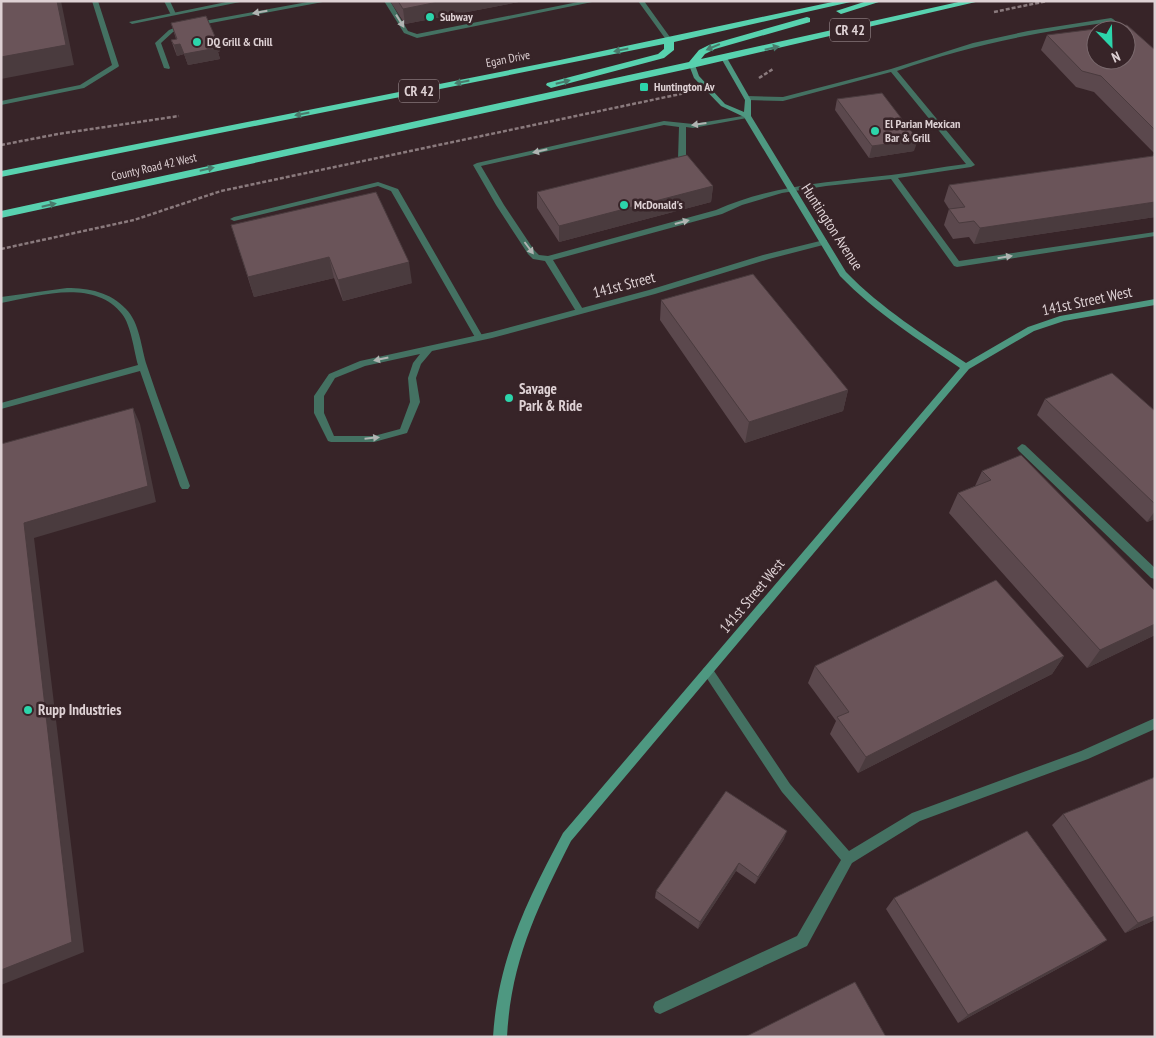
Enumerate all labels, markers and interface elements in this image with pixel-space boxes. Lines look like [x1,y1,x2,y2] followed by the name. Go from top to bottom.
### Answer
[251,9,267,17] one-way arrow
[440,9,473,24] place label: Subway
[424,11,436,23] marker: Subway
[395,15,404,28] one-way arrow
[830,18,870,42] road number: CR 42
[1086,20,1136,70] north arrow
[207,34,273,49] place label: DQ Grill & Chill
[191,36,203,48] marker: DQ Grill & Chill
[706,43,720,51] one-way arrow
[764,43,780,51] one-way arrow
[613,46,629,54] one-way arrow
[485,47,531,70] street label: Egan Drive
[1109,47,1123,67] text: N
[556,78,571,86] one-way arrow
[453,79,469,87] one-way arrow
[654,79,715,94] place label: Huntington Av
[399,80,439,102] road number: CR 42
[638,81,650,93] marker: Huntington Av
[294,111,310,119] one-way arrow
[885,116,960,145] place label: El Parian Mexican Bar & Grill
[690,121,706,129] one-way arrow
[869,125,881,137] marker: El Parian Mexican Bar & Grill
[532,147,547,155] one-way arrow
[110,149,199,184] street label: County Road 42 West
[200,165,215,173] one-way arrow
[797,180,867,274] street label: Huntington Avenue
[634,197,683,212] place label: McDonald's
[618,199,630,211] marker: McDonald's
[41,200,57,208] one-way arrow
[675,218,690,226] one-way arrow
[524,241,535,254] one-way arrow
[998,252,1014,260] one-way arrow
[591,267,657,302] street label: 141st Street
[1040,282,1134,319] street label: 141st Street West
[374,355,389,363] one-way arrow
[519,379,582,415] place label: Savage Park & Ride
[503,392,515,404] marker: Savage Park & Ride
[364,434,380,442] one-way arrow
[715,555,788,637] street label: 141st Street West
[38,700,121,719] place label: Rupp Industries
[22,704,34,716] marker: Rupp Industries

